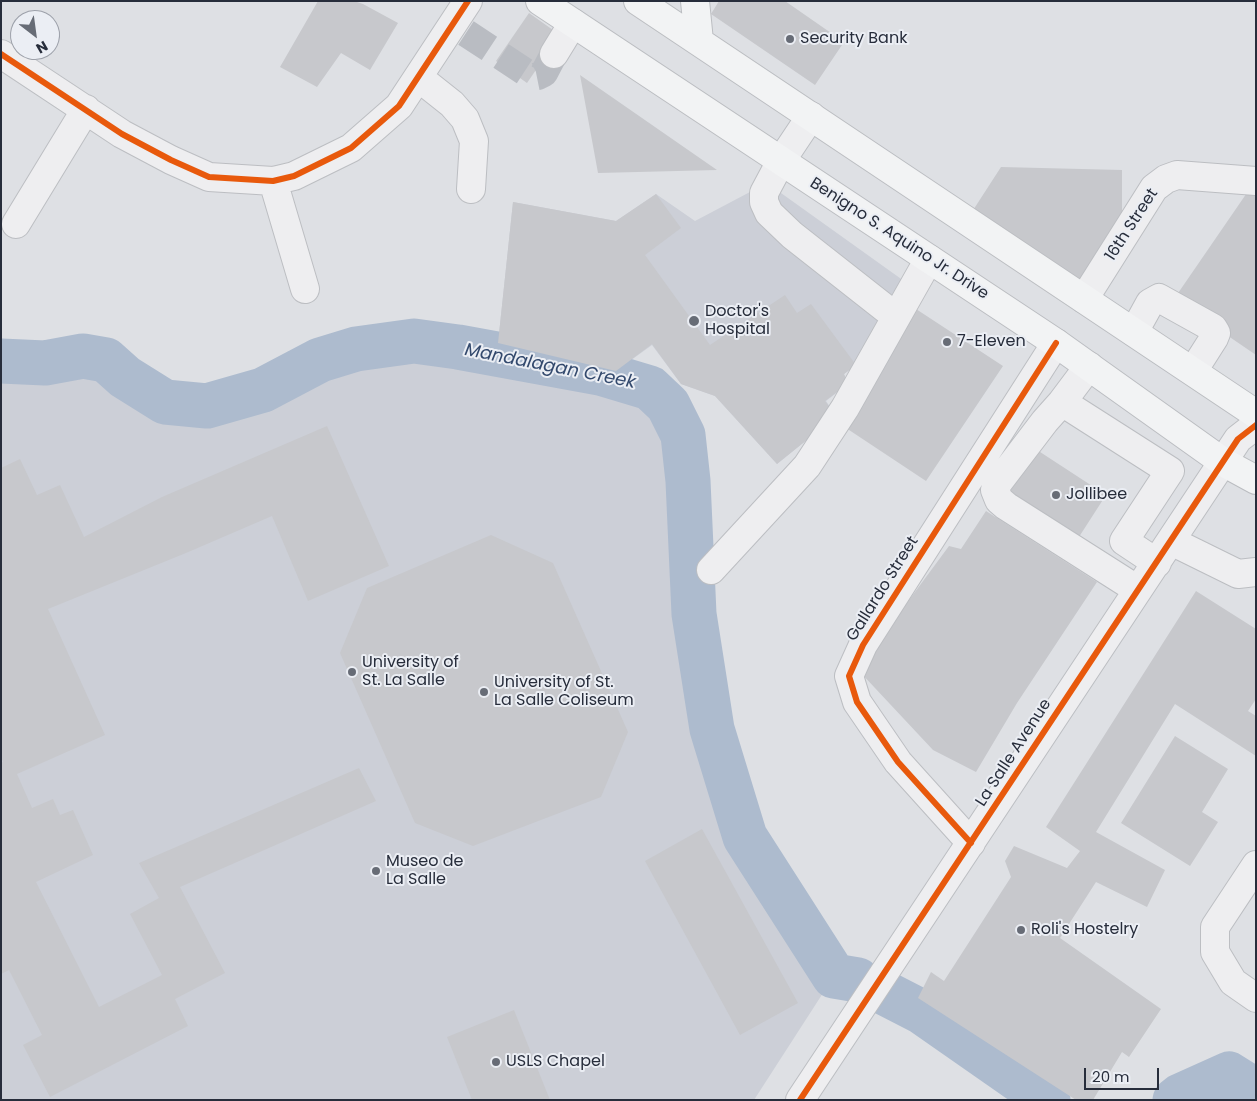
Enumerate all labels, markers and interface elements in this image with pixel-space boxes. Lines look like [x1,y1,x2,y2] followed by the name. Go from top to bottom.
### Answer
[10,10,60,60] north arrow
[800,29,907,49] place label: Security Bank
[784,33,796,45] marker: Security Bank
[32,36,52,58] text: N
[806,174,992,304] street label: Benigno S. Aquino Jr. Drive
[1101,185,1163,265] street label: 16th Street
[705,302,770,340] place label: Doctor's Hospital
[687,314,701,328] marker: Doctor's Hospital
[957,332,1026,352] place label: 7-Eleven
[941,336,953,348] marker: 7-Eleven
[463,340,637,394] water label: Mandalagan Creek
[1066,485,1127,505] place label: Jollibee
[1050,489,1062,501] marker: Jollibee
[843,533,923,645] street label: Gallardo Street
[362,653,459,691] place label: University of St. La Salle
[346,666,358,678] marker: University of St. La Salle
[494,673,634,711] place label: University of St. La Salle Coliseum
[478,686,490,698] marker: University of St. La Salle Coliseum
[972,696,1056,810] street label: La Salle Avenue
[386,852,464,890] place label: Museo de La Salle
[370,865,382,877] marker: Museo de La Salle
[1031,920,1138,940] place label: Roli's Hostelry
[1015,924,1027,936] marker: Roli's Hostelry
[506,1052,605,1072] place label: USLS Chapel
[490,1056,502,1068] marker: USLS Chapel
[1087,1058,1162,1090] scale bar
[1092,1066,1130,1087] text: 20 m

